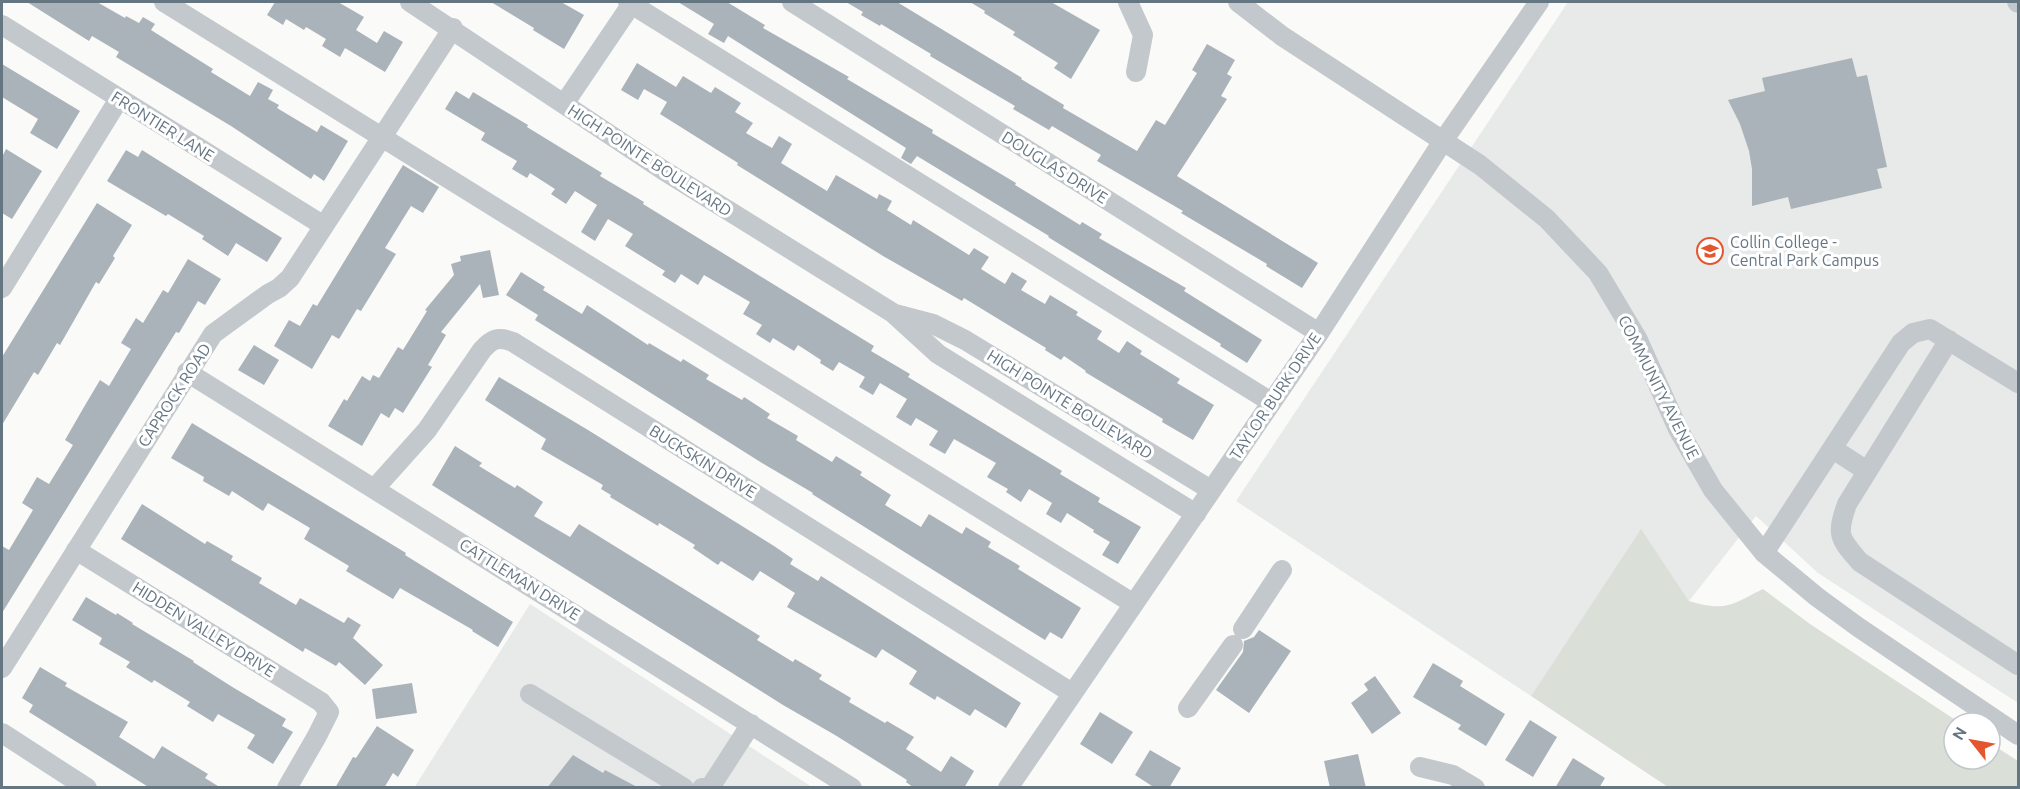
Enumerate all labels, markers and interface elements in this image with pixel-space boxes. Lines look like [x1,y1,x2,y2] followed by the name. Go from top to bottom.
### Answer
[109,87,217,165] street label: FRONTIER LANE
[565,100,735,220] street label: HIGH POINTE BOULEVARD
[999,127,1111,207] street label: DOUGLAS DRIVE
[1730,233,1879,269] place label: Collin College - Central Park Campus
[1695,236,1725,266] school or university icon: Collin College - Central Park Campus
[1615,312,1703,462] street label: COMMUNITY AVENUE
[1226,329,1324,463] street label: TAYLOR BURK DRIVE
[134,340,214,450] street label: CAPROCK ROAD
[984,346,1156,462] street label: HIGH POINTE BOULEVARD
[646,421,760,501] street label: BUCKSKIN DRIVE
[456,535,584,623] street label: CATTLEMAN DRIVE
[130,578,278,680] street label: HIDDEN VALLEY DRIVE
[1942,711,2002,771] north arrow
[1948,724,1970,743] text: N

